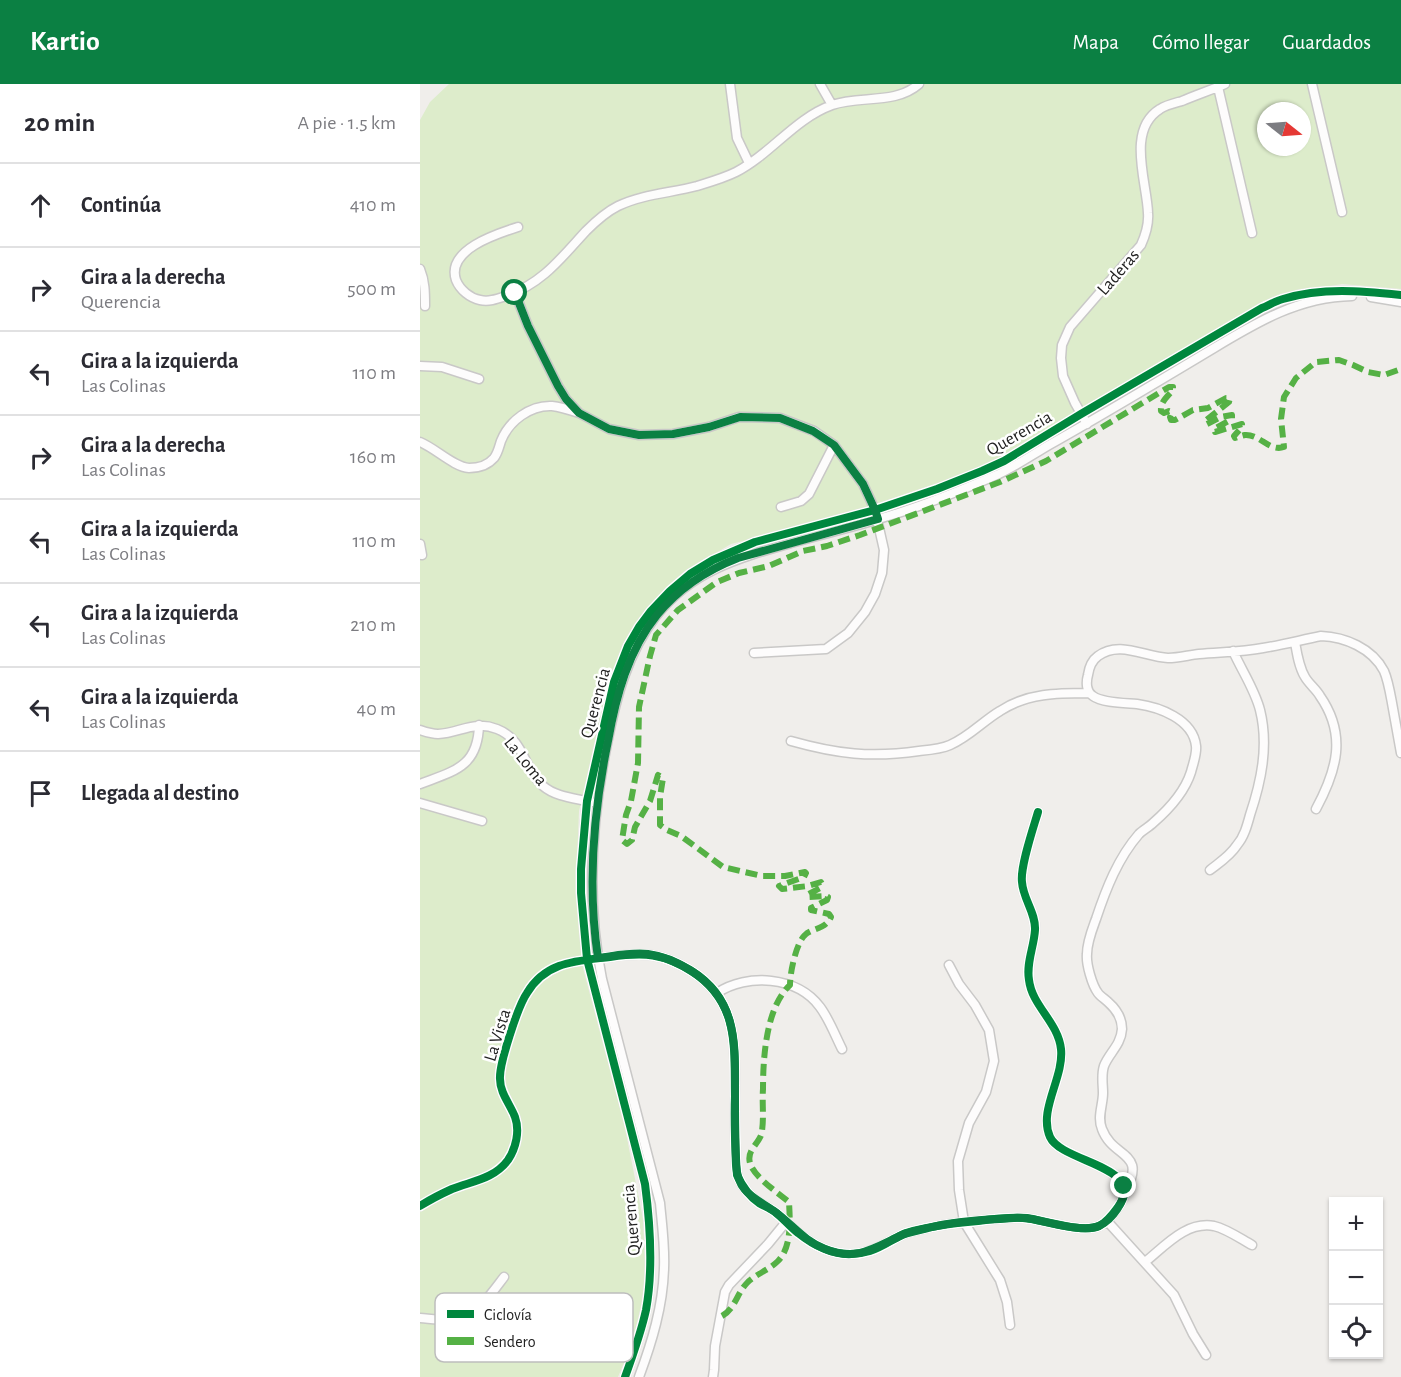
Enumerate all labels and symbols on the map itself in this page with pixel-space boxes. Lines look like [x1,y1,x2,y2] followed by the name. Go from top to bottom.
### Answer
[1257,102,1311,156] north arrow
[1094,246,1143,299] street label: Laderas
[501,279,527,305] route start
[984,408,1055,460] street label: Querencia
[578,666,614,740] street label: Querencia
[500,734,550,790] street label: La Loma
[481,1007,514,1064] street label: La Vista
[1110,1172,1136,1198] route end
[620,1183,644,1257] street label: Querencia
[435,1293,633,1362] legend
[484,1307,532,1323] text: Ciclovía
[484,1334,536,1350] text: Sendero

